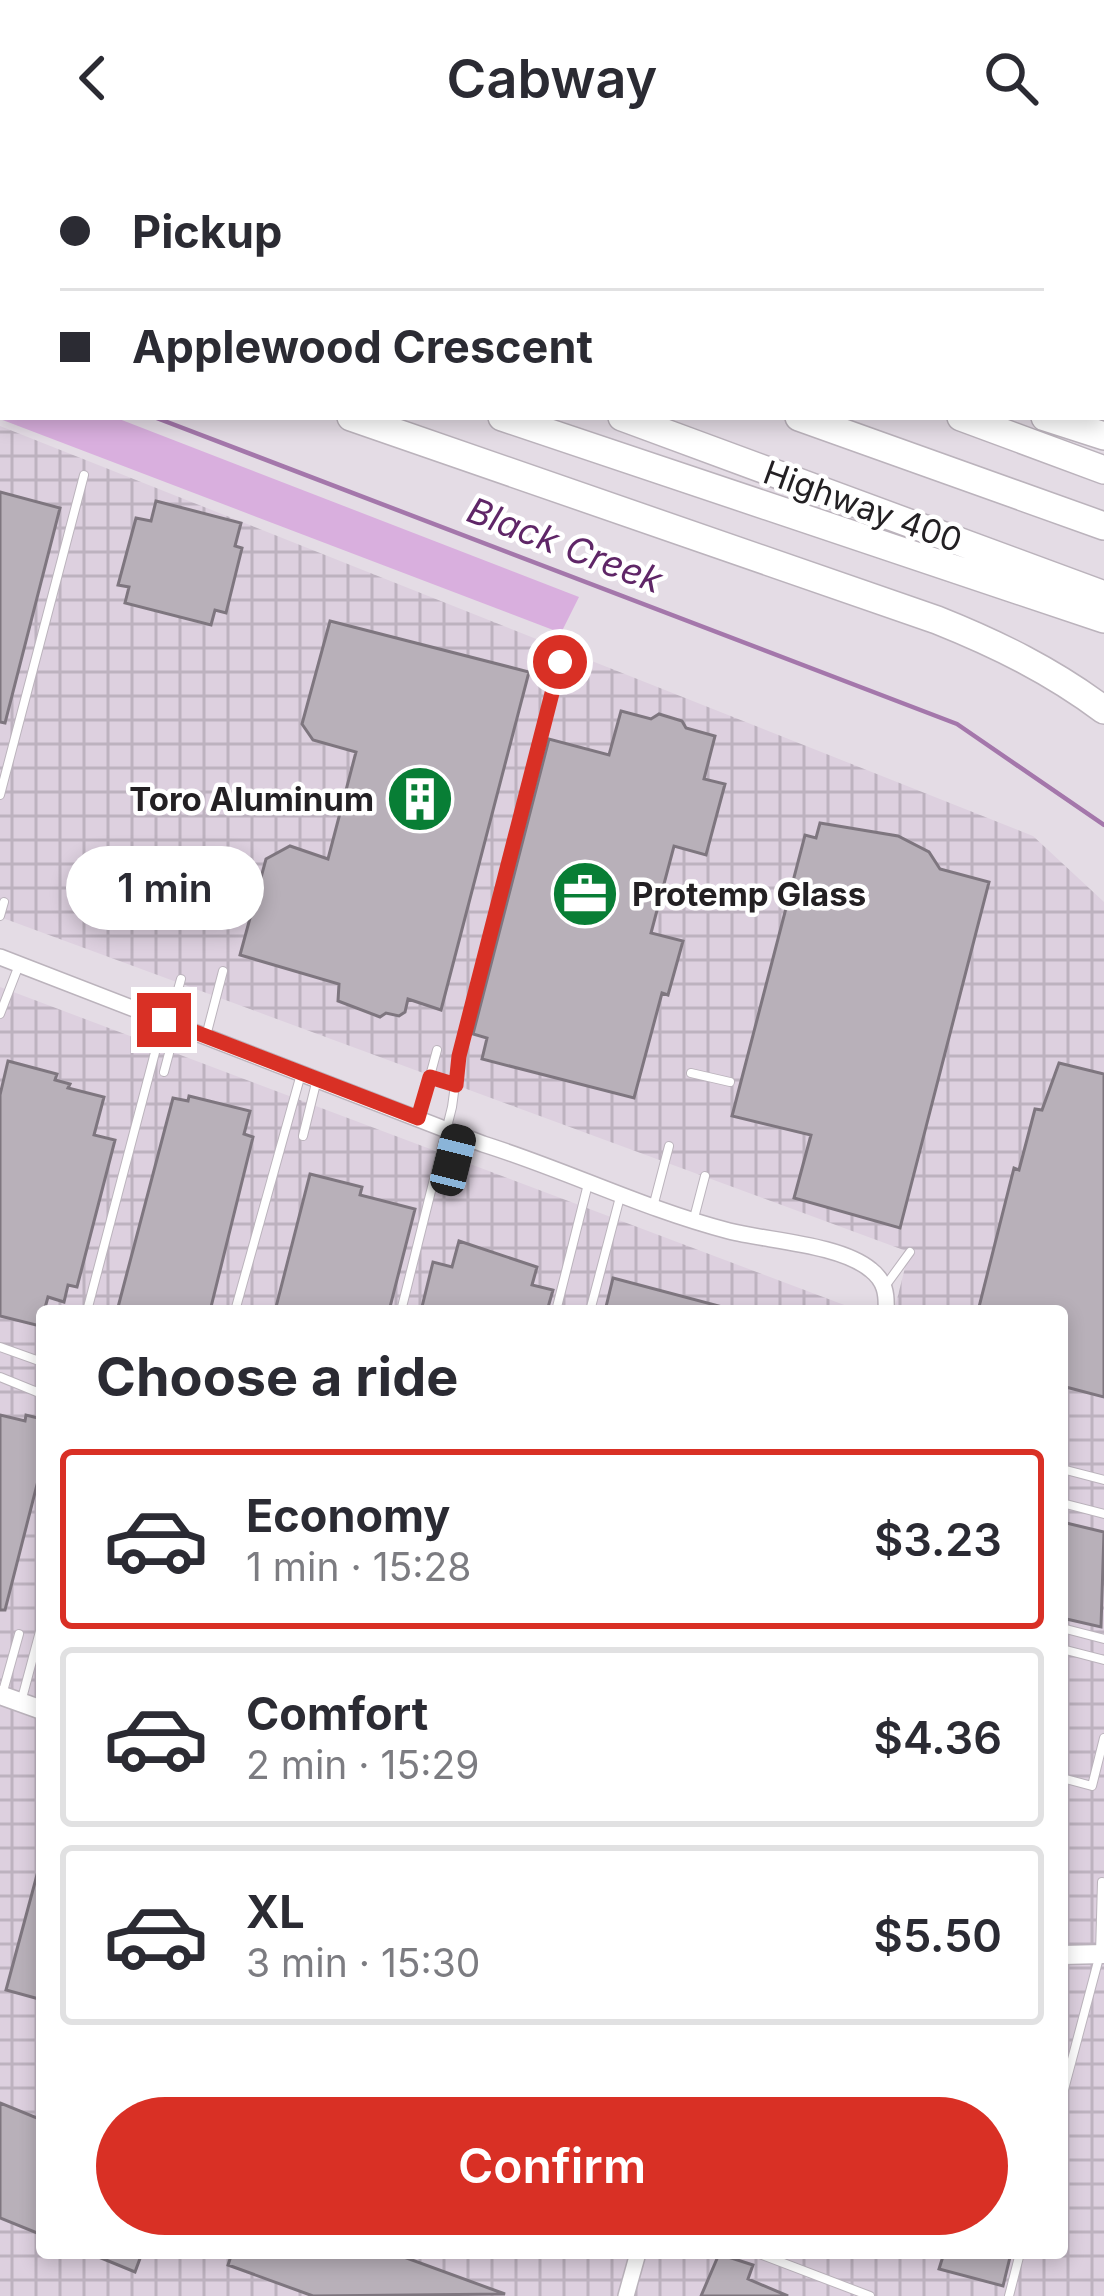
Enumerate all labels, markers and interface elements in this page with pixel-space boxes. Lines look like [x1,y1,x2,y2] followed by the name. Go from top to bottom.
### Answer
[60,45,126,111] icon: back
[978,45,1044,111] icon: search
[447,46,657,111] text: Cabway
[132,204,282,259] text: Pickup
[132,319,593,374] text: Applewood Crescent
[758,452,968,560] street label: Highway 400
[461,488,670,603] water label: Black Creek
[533,635,587,689] route start
[385,764,455,834] building icon: Toro Aluminum
[129,779,374,819] place label: Toro Aluminum
[65,846,263,930] callout: 1 min
[550,859,620,929] office icon: Protemp Glass
[117,864,213,911] text: 1 min
[632,874,866,914] place label: Protemp Glass
[137,993,191,1047] route end
[427,1121,479,1199] car
[96,1344,458,1409] text: Choose a ride
[102,1485,210,1593] icon: car
[246,1488,450,1543] text: Economy
[874,1512,1002,1567] text: $3.23
[246,1543,471,1590] text: 1 min · 15:28
[102,1683,210,1791] icon: car
[246,1686,428,1741] text: Comfort
[874,1710,1002,1765] text: $4.36
[246,1741,479,1788] text: 2 min · 15:29
[102,1881,210,1989] icon: car
[246,1884,305,1939] text: XL
[874,1908,1002,1963] text: $5.50
[246,1939,480,1986] text: 3 min · 15:30
[96,2097,1008,2235] button: Confirm

